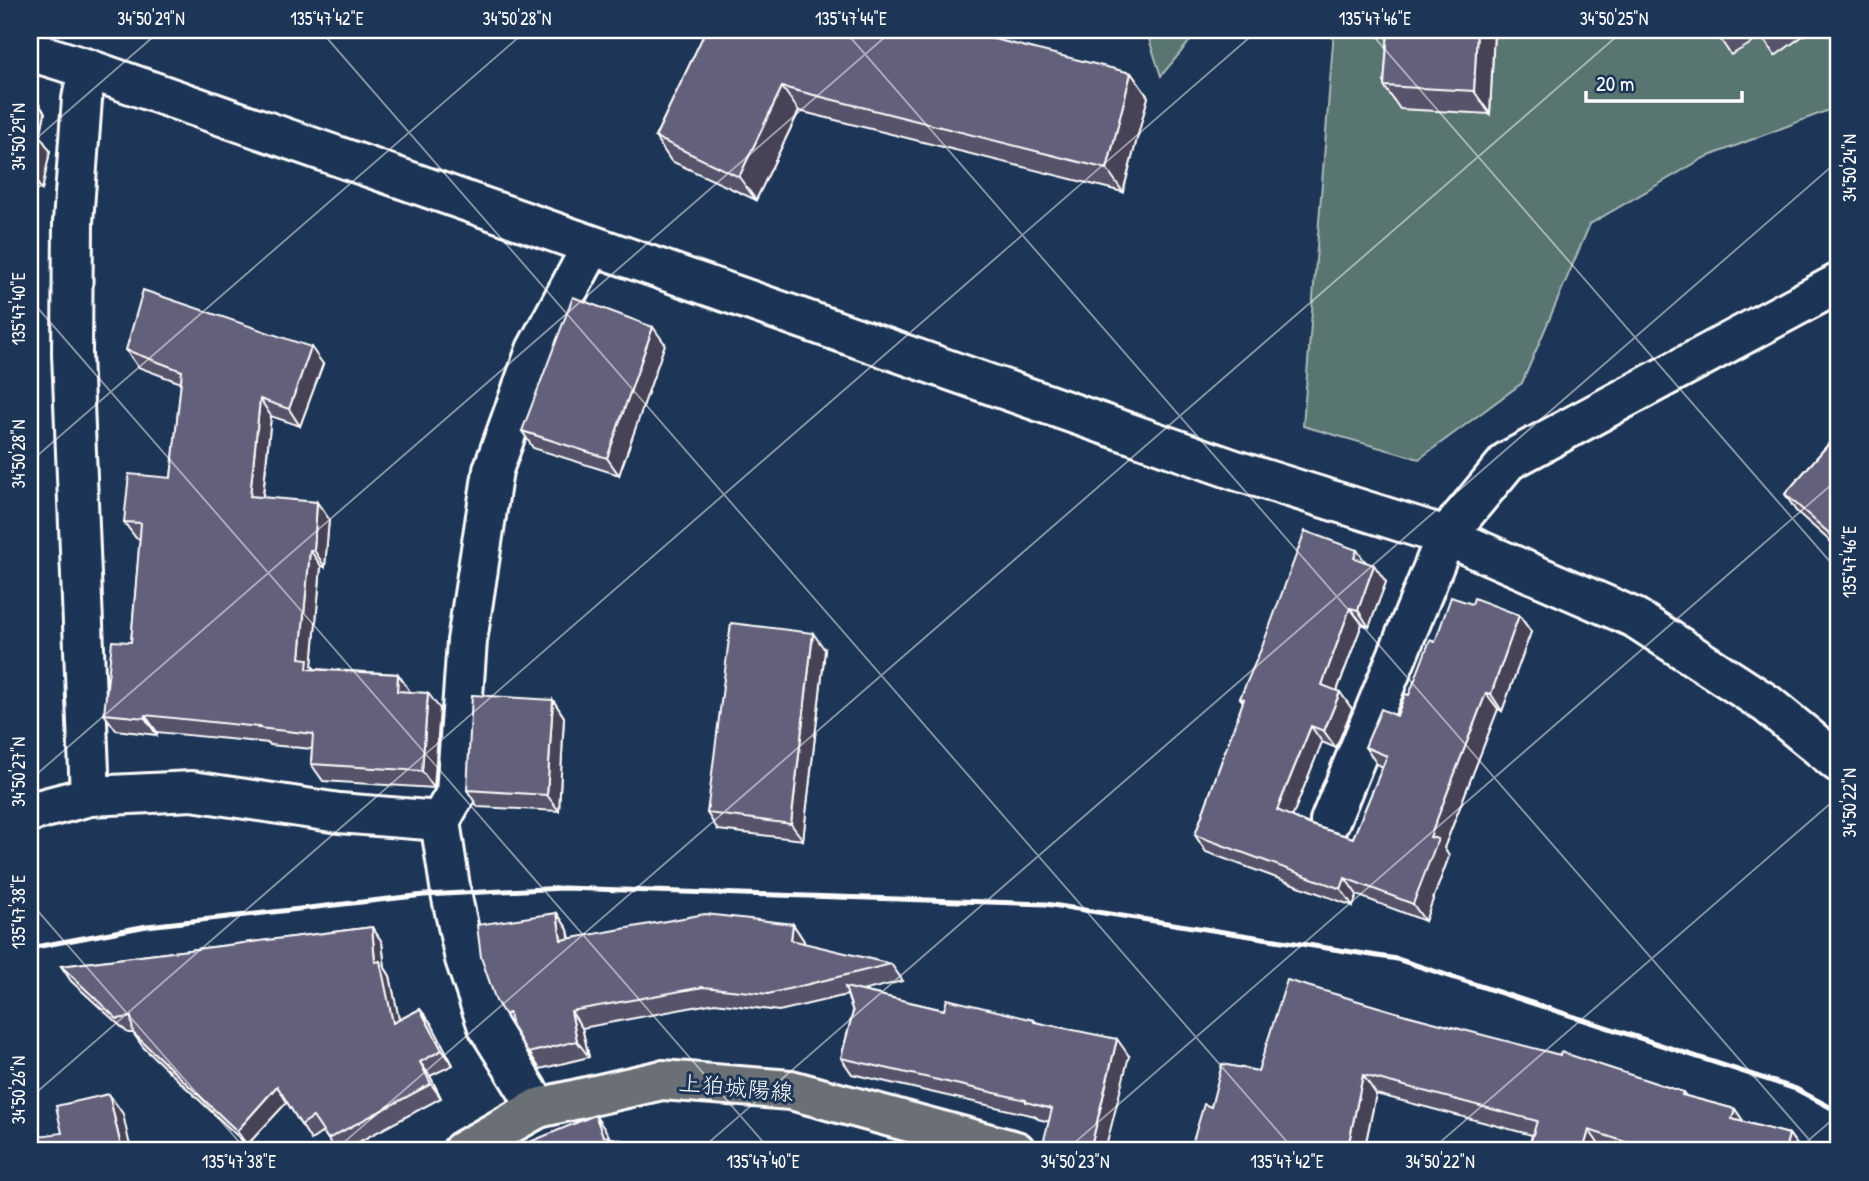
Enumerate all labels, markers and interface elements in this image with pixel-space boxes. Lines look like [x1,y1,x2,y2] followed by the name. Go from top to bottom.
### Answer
[117,6,185,31] text: 34°50'29"N
[290,6,364,31] text: 135°47'42"E
[483,6,551,31] text: 34°50'28"N
[815,6,887,31] text: 135°47'44"E
[1339,6,1411,31] text: 135°47'46"E
[1580,6,1648,31] text: 34°50'25"N
[1586,60,1741,104] scale bar
[1596,69,1634,98] text: 20 m
[6,103,31,171] text: 34°50'29"N
[1837,134,1862,202] text: 34°50'24"N
[6,272,31,346] text: 135°47'40"E
[6,420,31,488] text: 34°50'28"N
[1837,526,1862,598] text: 135°47'46"E
[6,737,31,807] text: 34°50'27"N
[1837,768,1862,838] text: 34°50'22"N
[6,875,31,949] text: 135°47'38"E
[6,1056,31,1124] text: 34°50'26"N
[677,1067,795,1107] street label: 上狛城陽線
[202,1149,276,1174] text: 135°47'38"E
[726,1149,800,1174] text: 135°47'40"E
[1040,1149,1110,1174] text: 34°50'23"N
[1250,1149,1324,1174] text: 135°47'42"E
[1405,1149,1475,1174] text: 34°50'22"N

